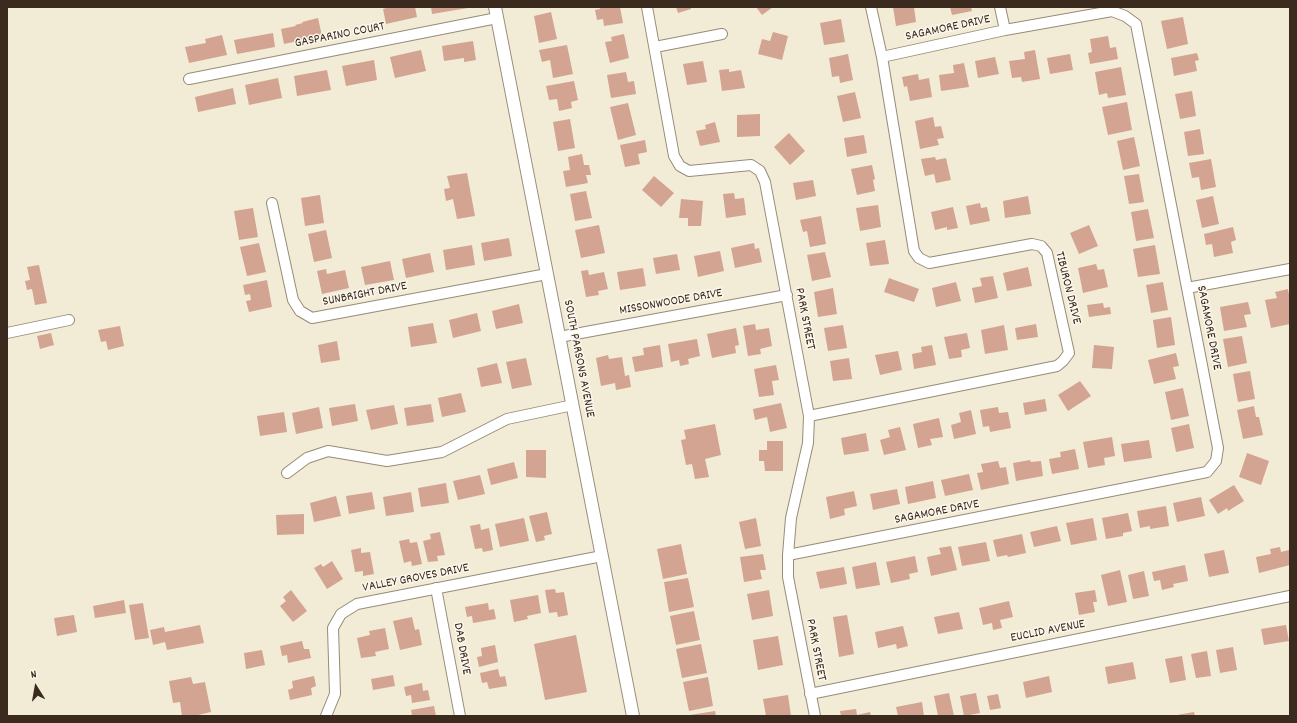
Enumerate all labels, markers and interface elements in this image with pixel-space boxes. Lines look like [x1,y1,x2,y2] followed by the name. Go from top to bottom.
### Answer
[904,12,992,46] street label: SAGAMORE DRIVE
[294,20,386,52] street label: GASPARINO COURT
[1050,250,1084,326] street label: TIBURON DRIVE
[322,279,408,311] street label: SUNBRIGHT DRIVE
[1192,284,1224,372] street label: SAGAMORE DRIVE
[618,286,724,320] street label: MISSONWOODE DRIVE
[790,287,818,351] street label: PARK STREET
[559,299,597,419] street label: SOUTH PARSONS AVENUE
[893,497,981,529] street label: SAGAMORE DRIVE
[361,561,471,597] street label: VALLEY GROVES DRIVE
[1009,617,1087,647] street label: EUCLID AVENUE
[801,618,829,682] street label: PARK STREET
[449,622,473,676] street label: DAB DRIVE
[16,667,56,707] north arrow
[30,667,38,684] text: N

